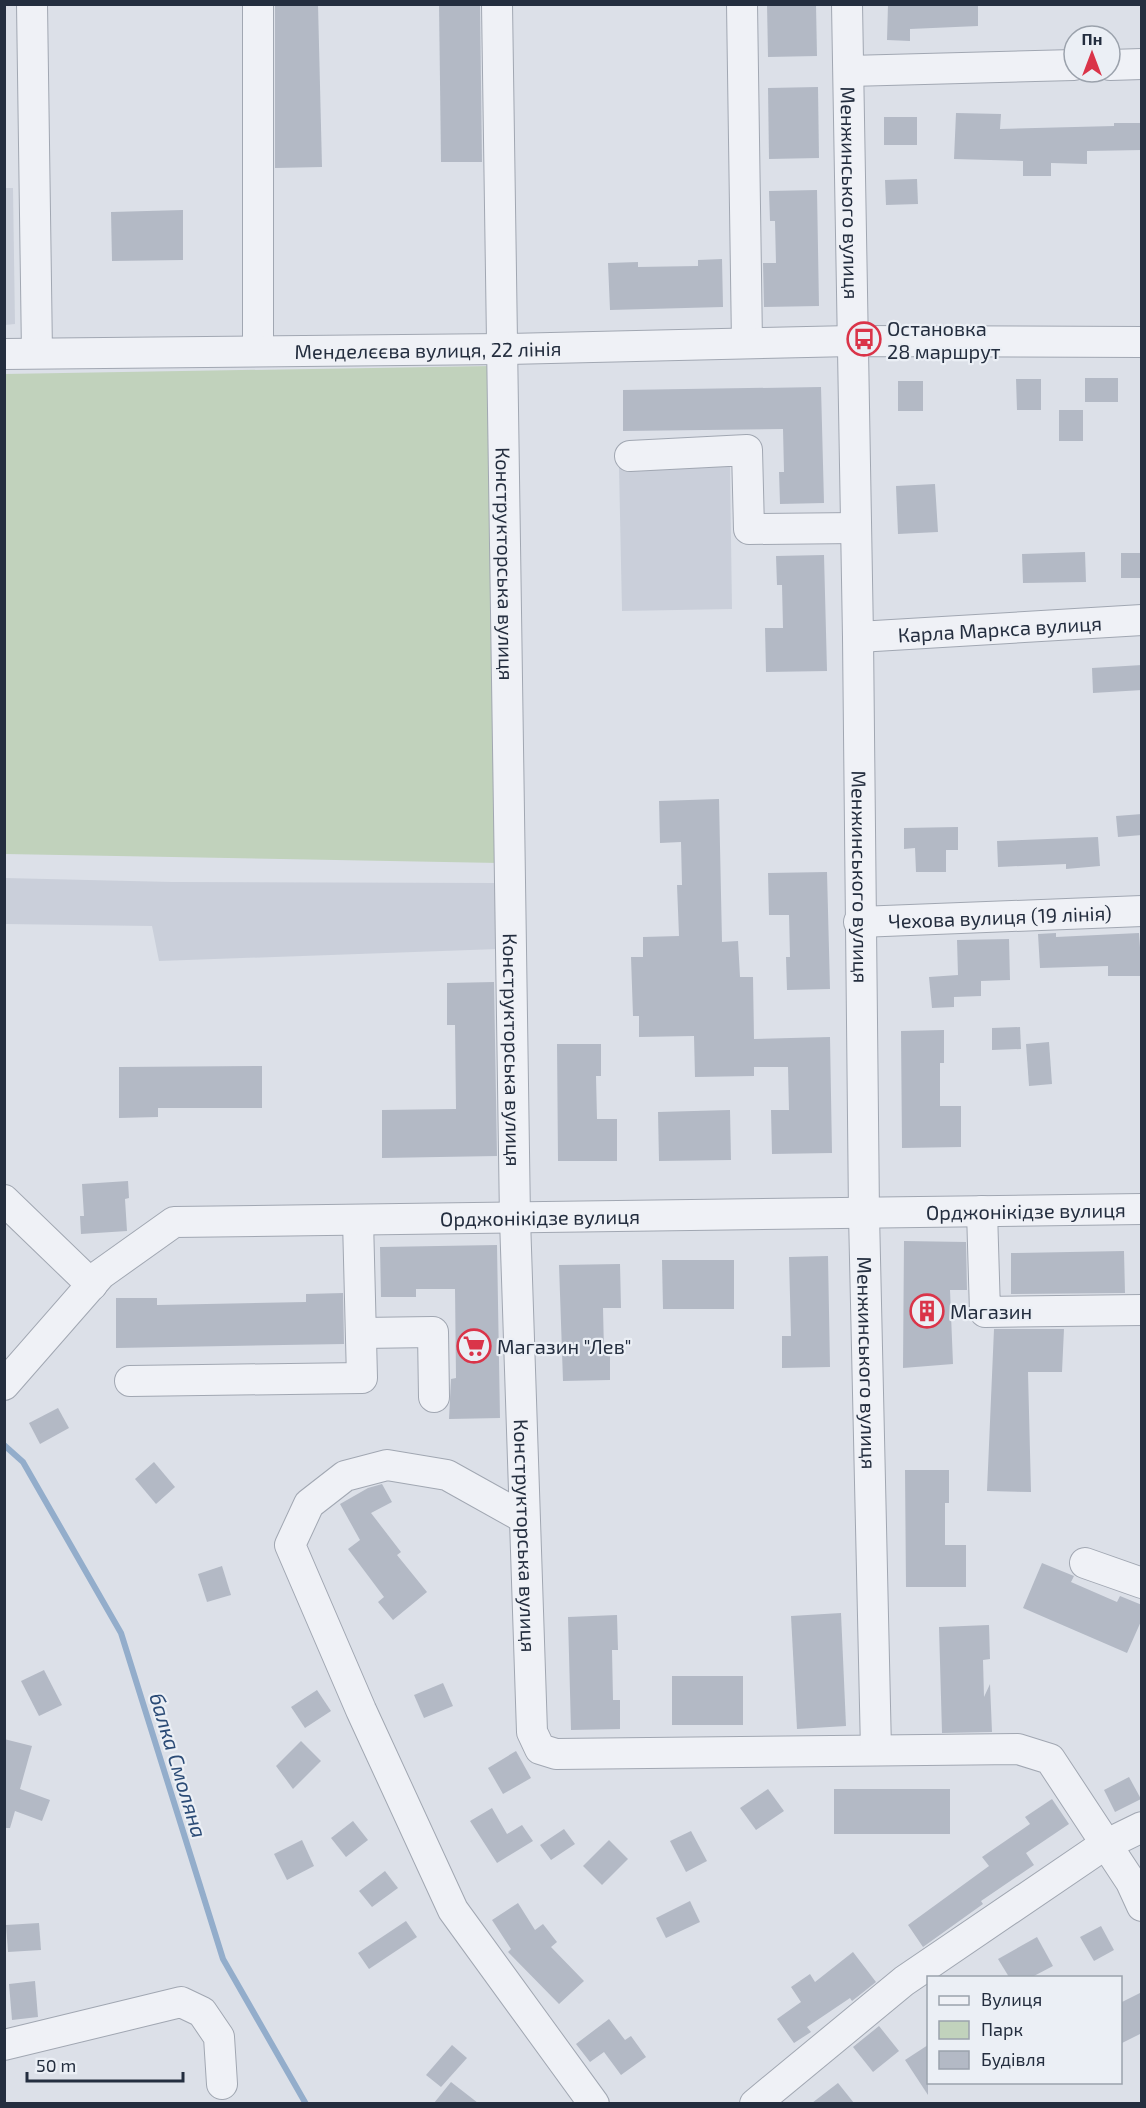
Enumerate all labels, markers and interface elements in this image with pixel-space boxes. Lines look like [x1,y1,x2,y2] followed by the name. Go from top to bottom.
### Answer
[1062,24,1122,84] north arrow
[1082,29,1102,48] text: Пн
[836,86,864,300] street label: Менжинського вулиця
[887,316,1001,364] place label: Остановка 28 маршрут
[846,321,882,357] bus stop icon: Остановка 28 маршрут
[294,336,562,363] street label: Менделєєва вулиця, 22 лінія
[492,447,519,681] street label: Конструкторська вулиця
[897,610,1103,647] street label: Карла Маркса вулиця
[847,770,874,984] street label: Менжинського вулиця
[888,900,1112,933] street label: Чехова вулиця (19 лiнiя)
[499,933,526,1167] street label: Конструкторська вулиця
[926,1197,1126,1224] street label: Орджонікідзе вулиця
[440,1204,640,1230] street label: Орджонікідзе вулиця
[853,1256,882,1470] street label: Менжинського вулиця
[909,1293,945,1329] building icon: Магазин
[950,1299,1032,1323] place label: Магазин
[456,1328,492,1364] supermarket icon: Магазин "Лев"
[497,1334,632,1358] place label: Магазин "Лев"
[510,1419,541,1653] street label: Конструкторська вулиця
[145,1689,213,1841] water label: балка Смоляна
[927,1976,1122,2084] legend
[981,1988,1042,2010] text: Вулиця
[981,2018,1023,2040] text: Парк
[27,2045,183,2083] scale bar
[981,2048,1045,2070] text: Будівля
[36,2054,76,2076] text: 50 m

